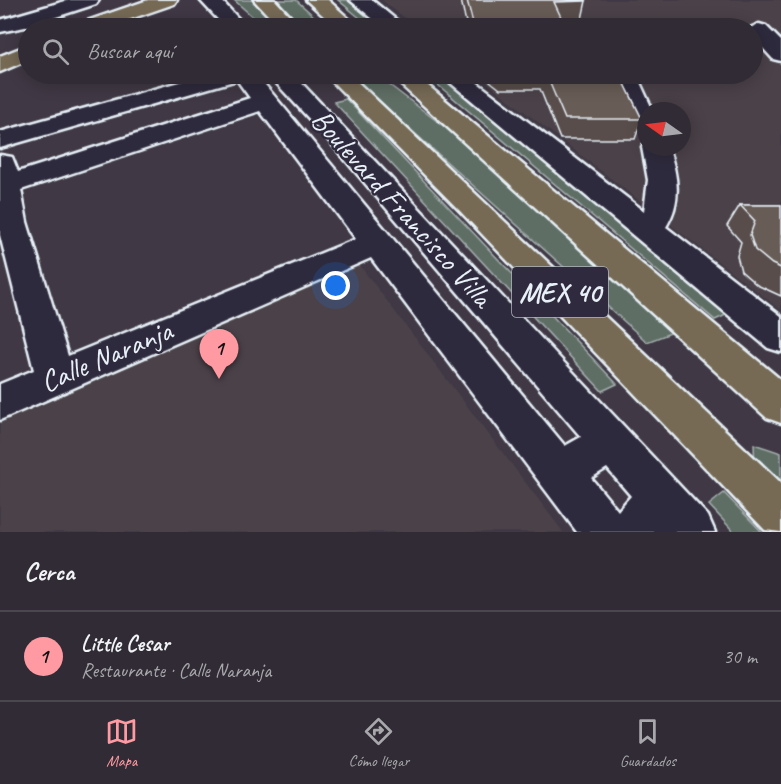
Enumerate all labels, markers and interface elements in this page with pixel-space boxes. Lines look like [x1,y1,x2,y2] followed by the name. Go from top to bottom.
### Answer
[18,18,763,84] search box
[39,35,72,68] icon: search
[87,37,173,65] text: Buscar aquí
[303,101,503,317] street label: Boulevard Francisco Villa
[637,102,691,156] north arrow
[512,267,608,317] road number: MEX 40
[321,271,350,300] your location
[34,311,179,401] street label: Calle Naranja
[200,330,238,379] pin: 1
[24,555,74,588] text: Cerca
[81,630,169,658] text: Little Cesar
[39,644,48,669] text: 1
[723,644,757,669] text: 30 m
[81,658,271,683] text: Restaurante · Calle Naranja
[105,715,138,771] tab: Mapa
[349,715,409,771] tab: Cómo llegar
[620,715,676,771] tab: Guardados

